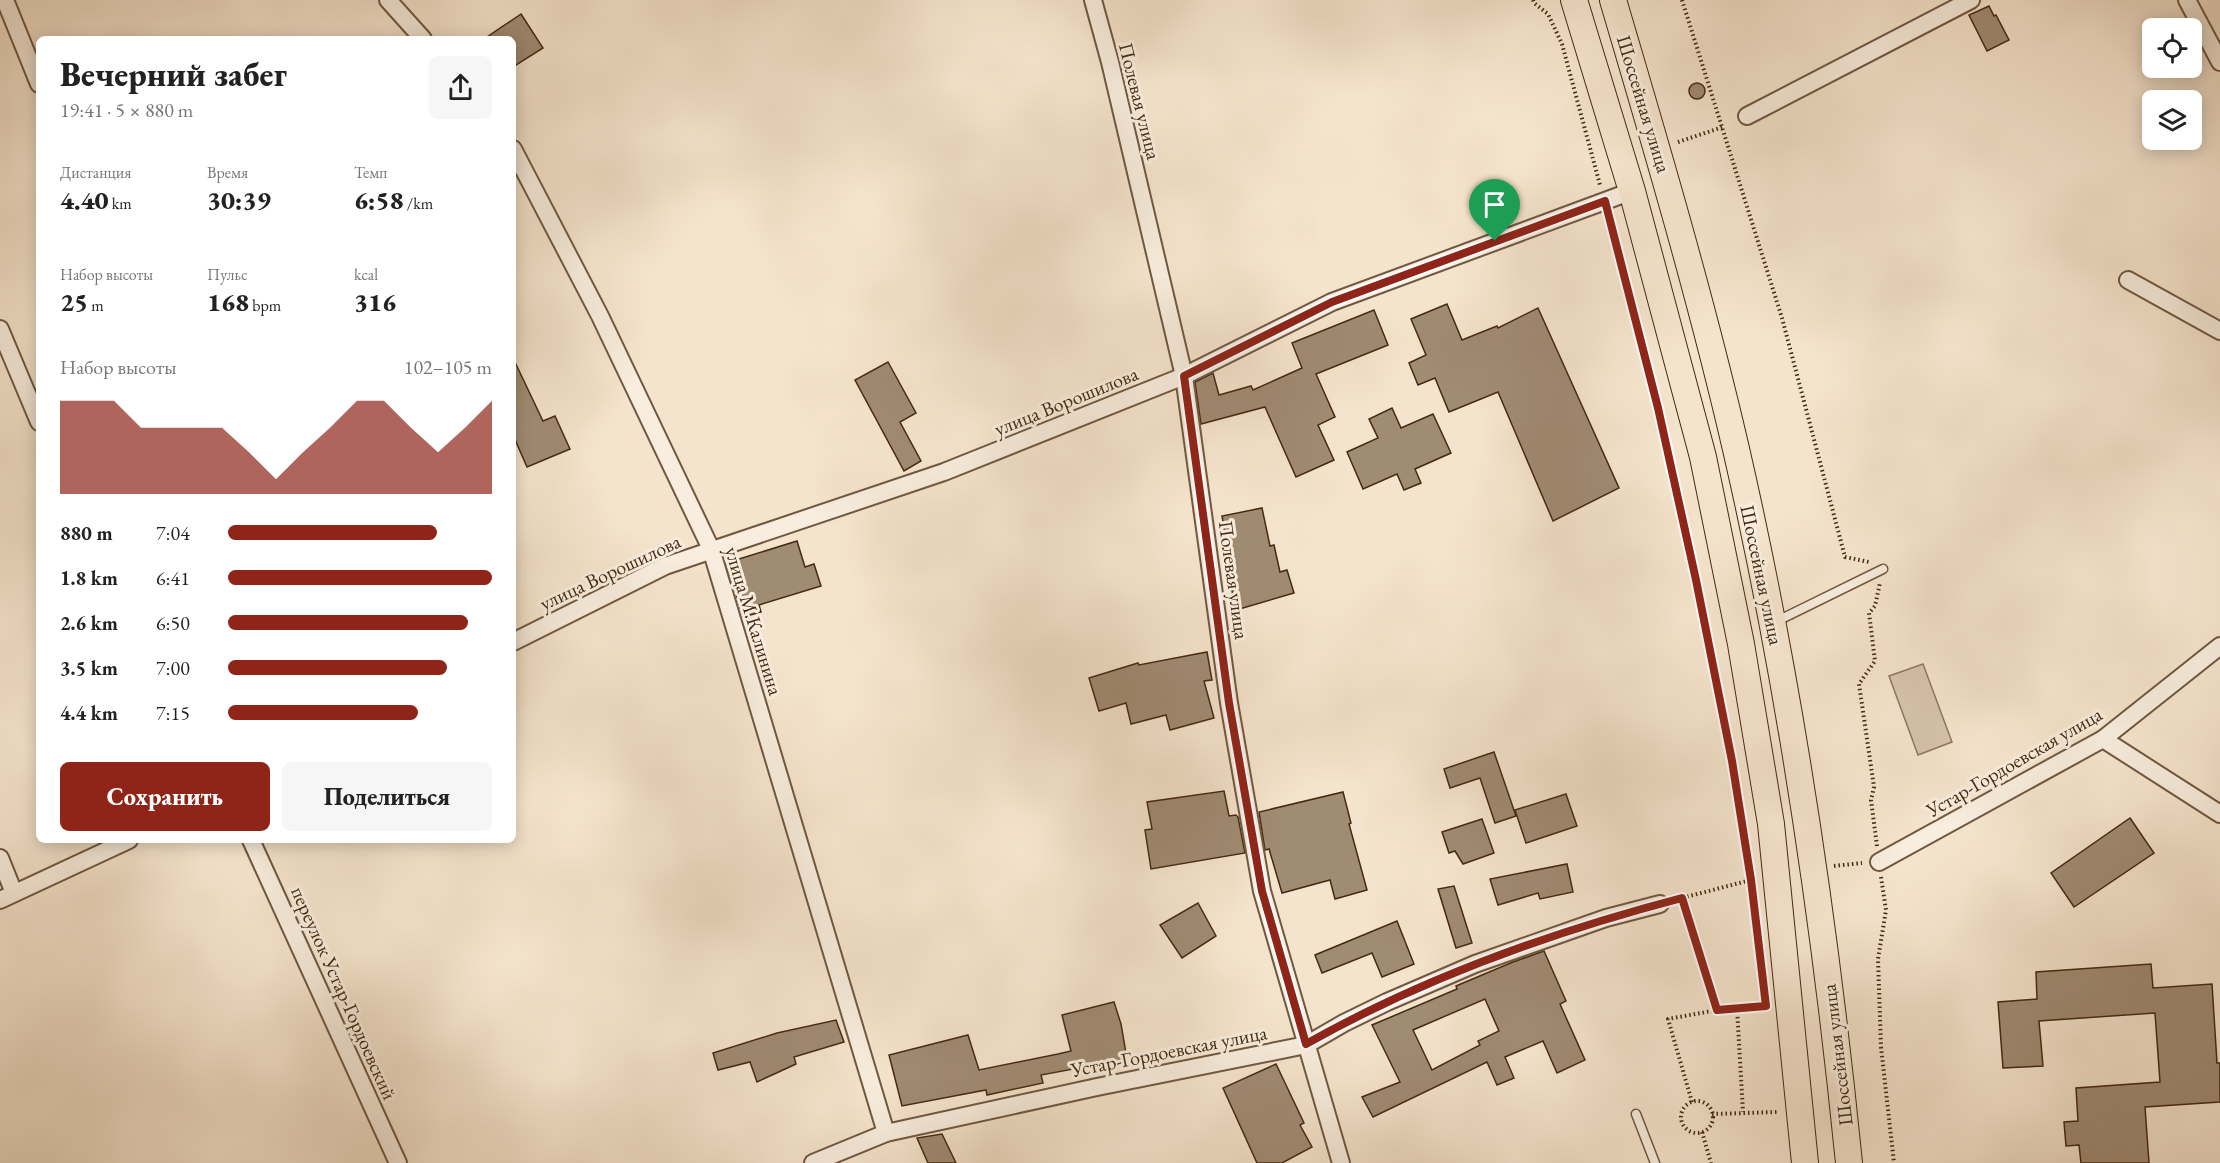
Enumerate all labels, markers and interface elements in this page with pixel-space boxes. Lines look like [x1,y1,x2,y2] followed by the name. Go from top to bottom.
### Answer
[2142,18,2202,150] map controls
[2142,18,2202,78] button: locate
[1611,32,1677,176] street label: Шоссейная улица
[1113,40,1167,162] street label: Полевая улица
[60,53,287,96] text: Вечерний забег
[429,56,492,119] button: share
[2142,90,2202,150] button: layers
[60,97,193,123] text: 19:41 · 5 × 880 m
[60,162,131,183] text: Дистанция
[207,162,248,183] text: Время
[354,162,387,183] text: Темп
[1469,179,1520,241] pin
[60,183,109,217] text: 4.40
[207,183,271,217] text: 30:39
[354,183,404,217] text: 6:58
[1478,188,1511,221] icon: arrive
[109,193,132,214] text: km
[404,193,433,214] text: /km
[60,264,153,285] text: Набор высоты
[207,264,248,285] text: Пульс
[354,264,378,285] text: kcal
[60,285,88,319] text: 25
[207,285,249,319] text: 168
[354,285,396,319] text: 316
[88,295,104,316] text: m
[249,295,281,316] text: bpm
[60,354,176,380] text: Набор высоты
[404,354,492,380] text: 102–105 m
[990,360,1142,442] street label: улица Ворошилова
[1734,503,1790,647] street label: Шоссейная улица
[1213,519,1255,641] street label: Полевая улица
[60,520,113,546] text: 880 m
[156,520,190,546] text: 7:04
[535,528,685,616] street label: улица Ворошилова
[719,544,789,698] street label: улица М.Калинина
[60,565,118,591] text: 1.8 km
[156,565,190,591] text: 6:41
[60,610,118,636] text: 2.6 km
[156,610,190,636] text: 6:50
[60,655,118,681] text: 3.5 km
[156,655,190,681] text: 7:00
[60,700,118,726] text: 4.4 km
[156,700,190,726] text: 7:15
[1920,701,2107,824] street label: Устар-Гордоевская улица
[60,762,270,831] button: Сохранить
[282,762,492,831] button: Поделиться
[285,882,403,1104] street label: переулок Устар-Гордоевский
[1815,983,1859,1127] street label: Шоссейная улица
[1068,1019,1269,1083] street label: Устар-Гордоевская улица

